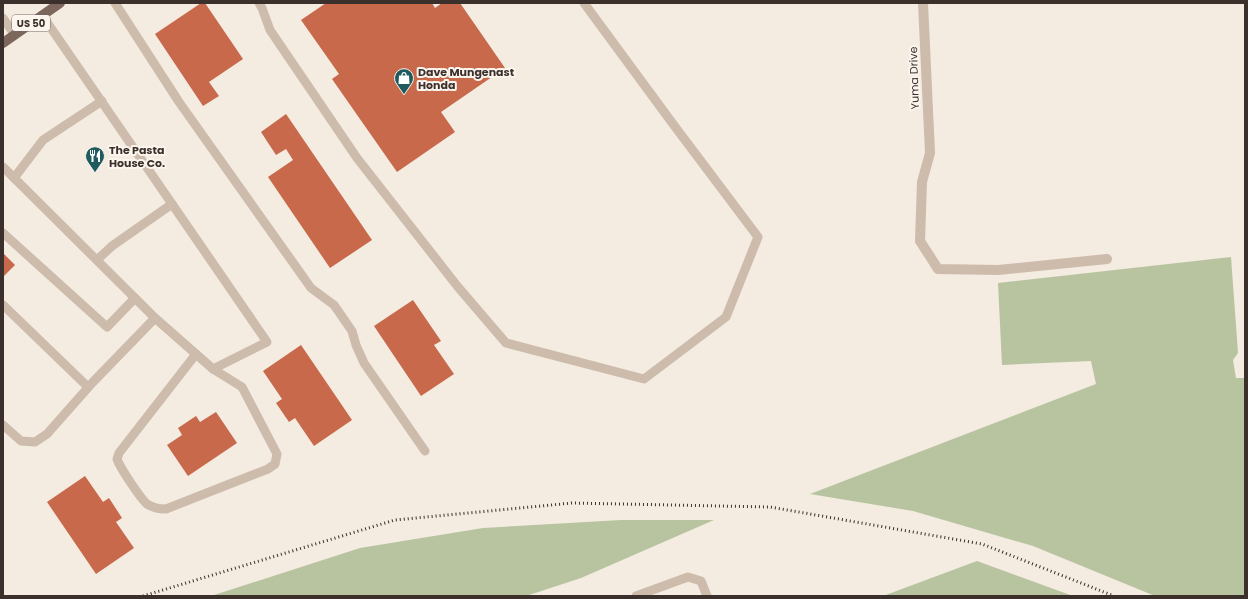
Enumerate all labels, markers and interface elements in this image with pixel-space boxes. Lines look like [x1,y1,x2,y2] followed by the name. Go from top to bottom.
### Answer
[12,15,50,31] road number: US 50
[905,46,923,110] street label: Yuma Drive
[418,64,515,93] place label: Dave Mungenast Honda
[393,67,415,95] shop icon: Dave Mungenast Honda
[109,142,165,171] place label: The Pasta House Co.
[84,145,106,173] restaurant icon: The Pasta House Co.

